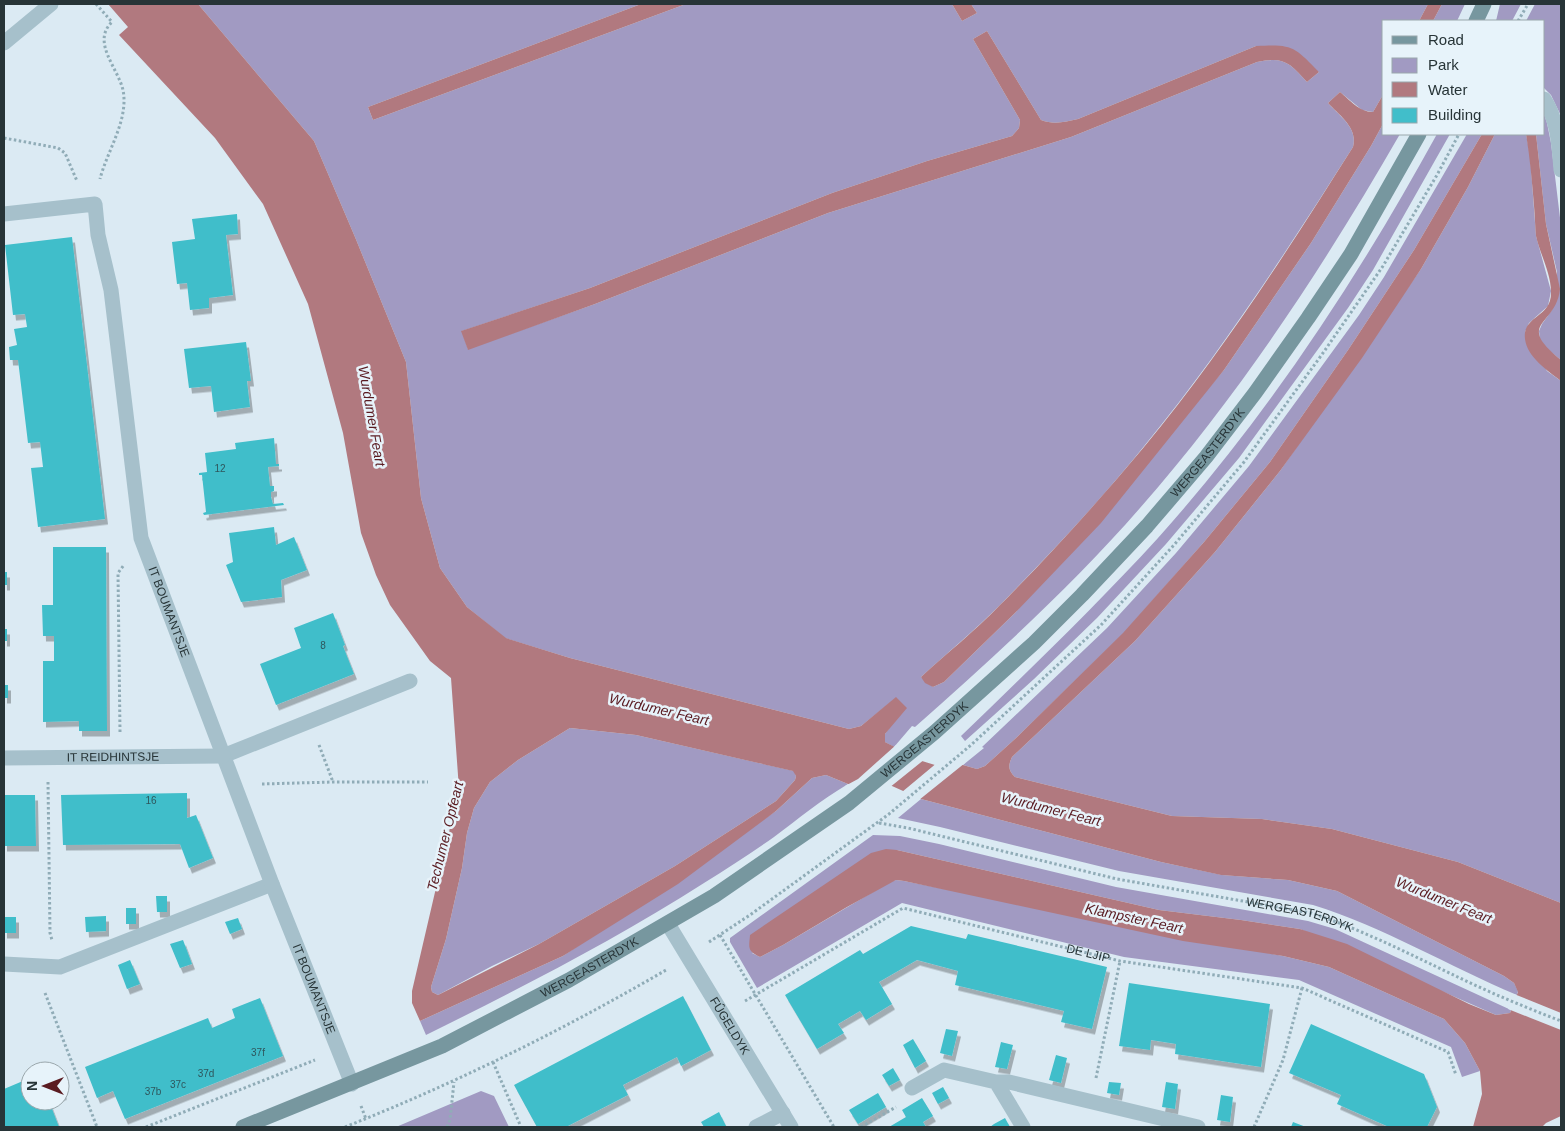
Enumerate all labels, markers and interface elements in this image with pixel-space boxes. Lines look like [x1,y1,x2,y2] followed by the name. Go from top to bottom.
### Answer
[1382,20,1545,135] legend
[1428,31,1464,48] text: Road
[1428,56,1459,73] text: Park
[1428,81,1467,98] text: Water
[1428,106,1481,123] text: Building
[355,364,389,469] water label: Wurdumer Feart
[1168,406,1248,500] street label: WERGEASTERDYK
[214,463,226,474] house number: 12
[145,565,192,659] street label: IT BOUMANTSJE
[320,640,326,651] house number: 8
[608,690,712,729] water label: Wurdumer Feart
[878,699,971,781] street label: WERGEASTERDYK
[67,750,159,764] street label: IT REIDHINTSJE
[424,779,467,892] water label: Techumer Opfeart
[1000,789,1103,829] water label: Wurdumer Feart
[145,795,157,806] house number: 16
[1394,873,1495,927] water label: Wurdumer Feart
[1245,895,1355,935] street label: WERGEASTERDYK
[1084,900,1185,936] water label: Klampster Feart
[538,934,641,1001] street label: WERGEASTERDYK
[1065,941,1111,965] street label: DE LJIP
[290,942,338,1036] street label: IT BOUMANTSJE
[707,994,752,1057] street label: FÛGELDYK
[251,1047,265,1058] house number: 37f
[20,1061,70,1111] north arrow
[198,1068,214,1079] house number: 37d
[170,1079,186,1090] house number: 37c
[24,1081,40,1091] text: N
[145,1086,162,1097] house number: 37b

